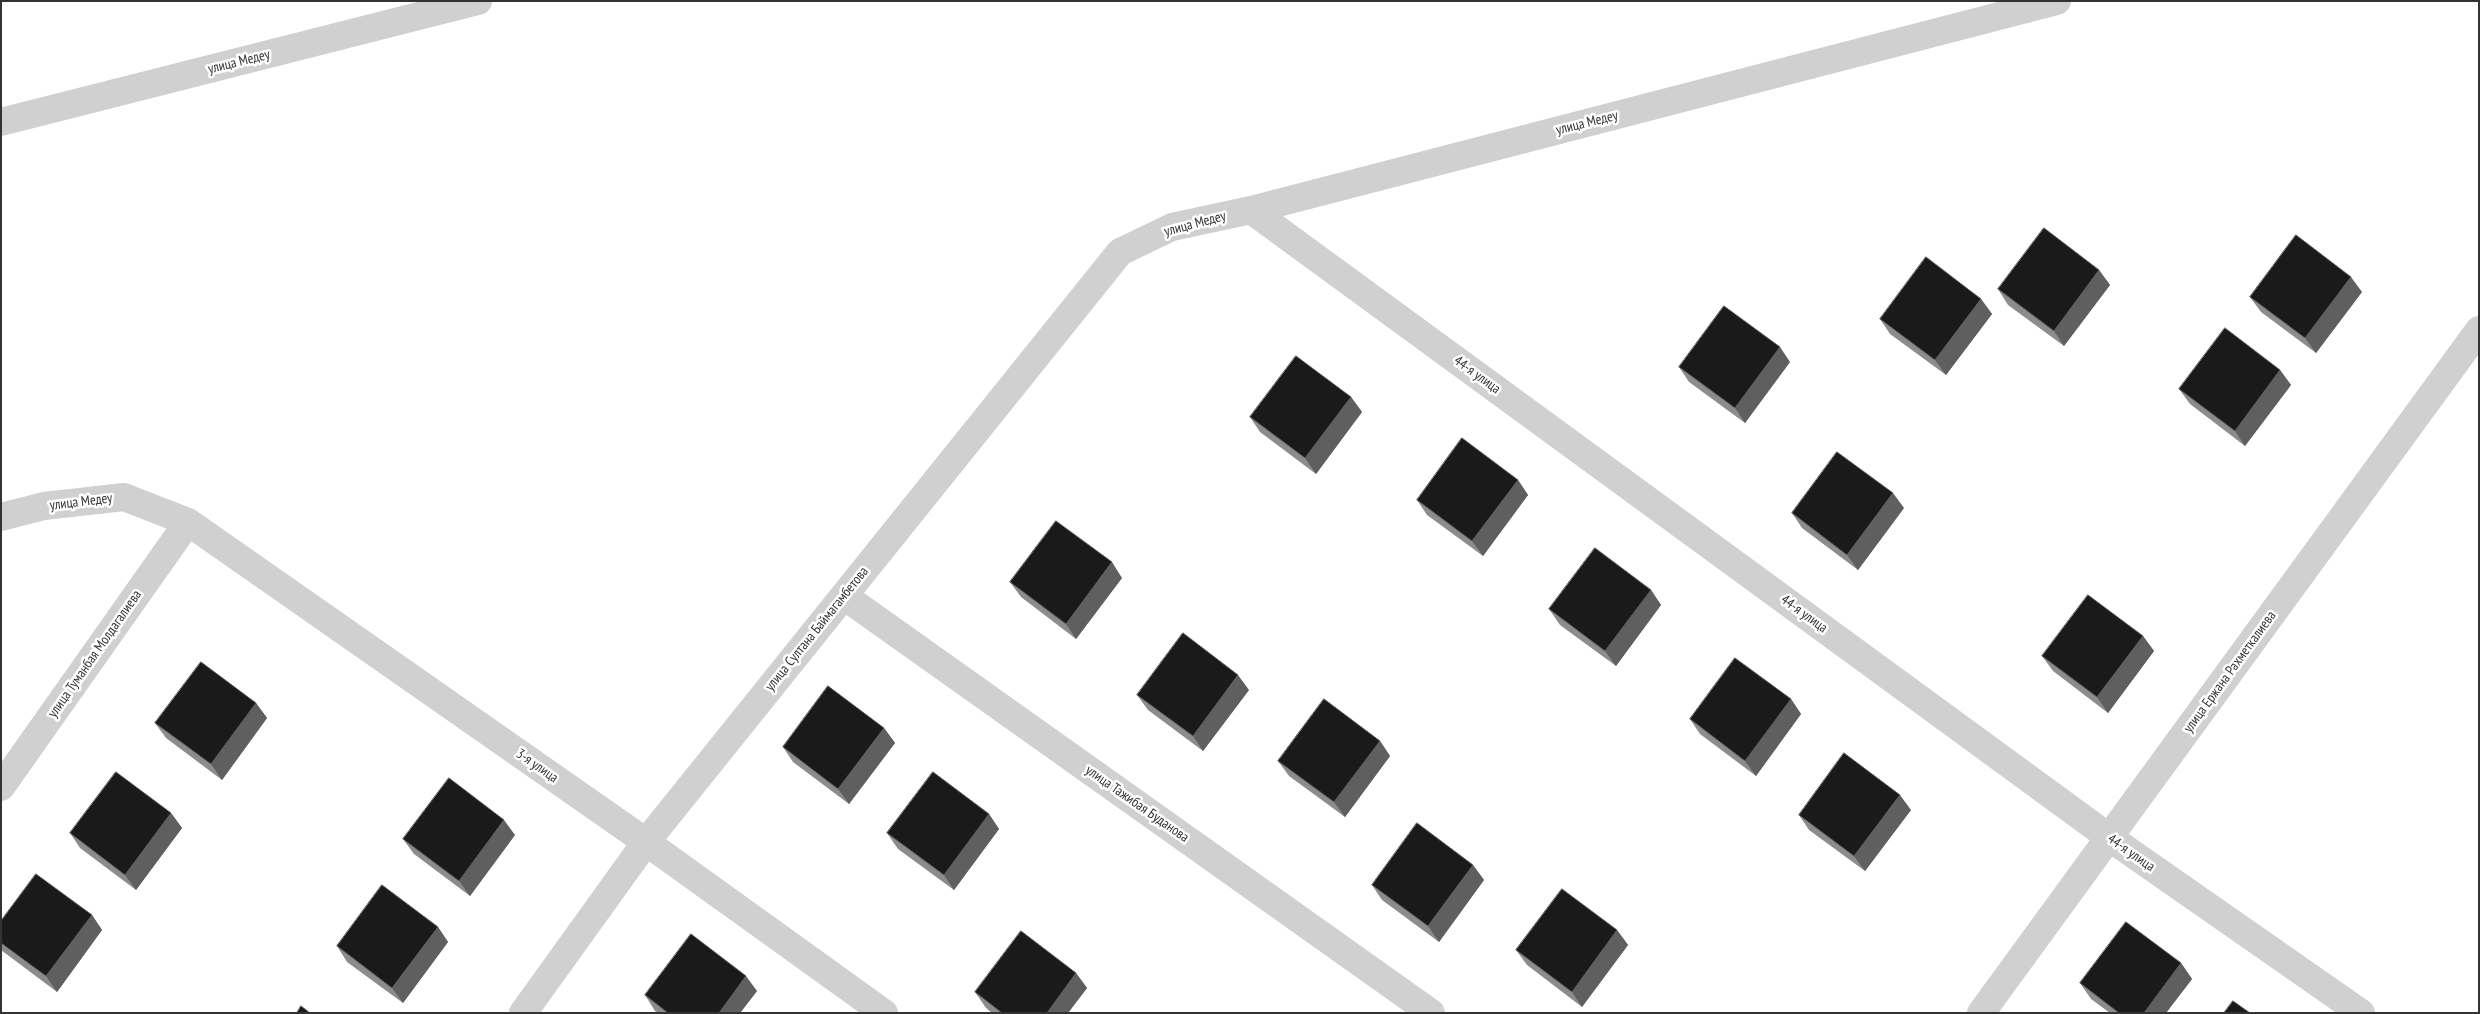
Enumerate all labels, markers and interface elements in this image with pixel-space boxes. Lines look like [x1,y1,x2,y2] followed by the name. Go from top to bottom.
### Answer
[206,46,272,78] street label: улица Медеу
[1554,107,1620,139] street label: улица Медеу
[1162,208,1228,240] street label: улица Медеу
[1450,352,1504,398] street label: 44-я улица
[49,490,113,514] street label: улица Медеу
[762,564,872,694] street label: улица Султана Баймагамбетова
[45,587,145,721] street label: улица Туманбая Молдагалиева
[1777,591,1831,637] street label: 44-я улица
[2180,608,2280,736] street label: улица Ержана Рахметкалиева
[513,746,561,786] street label: 3-я улица
[1082,762,1192,846] street label: улица Тажибая Буданова
[2104,831,2158,875] street label: 44-я улица

